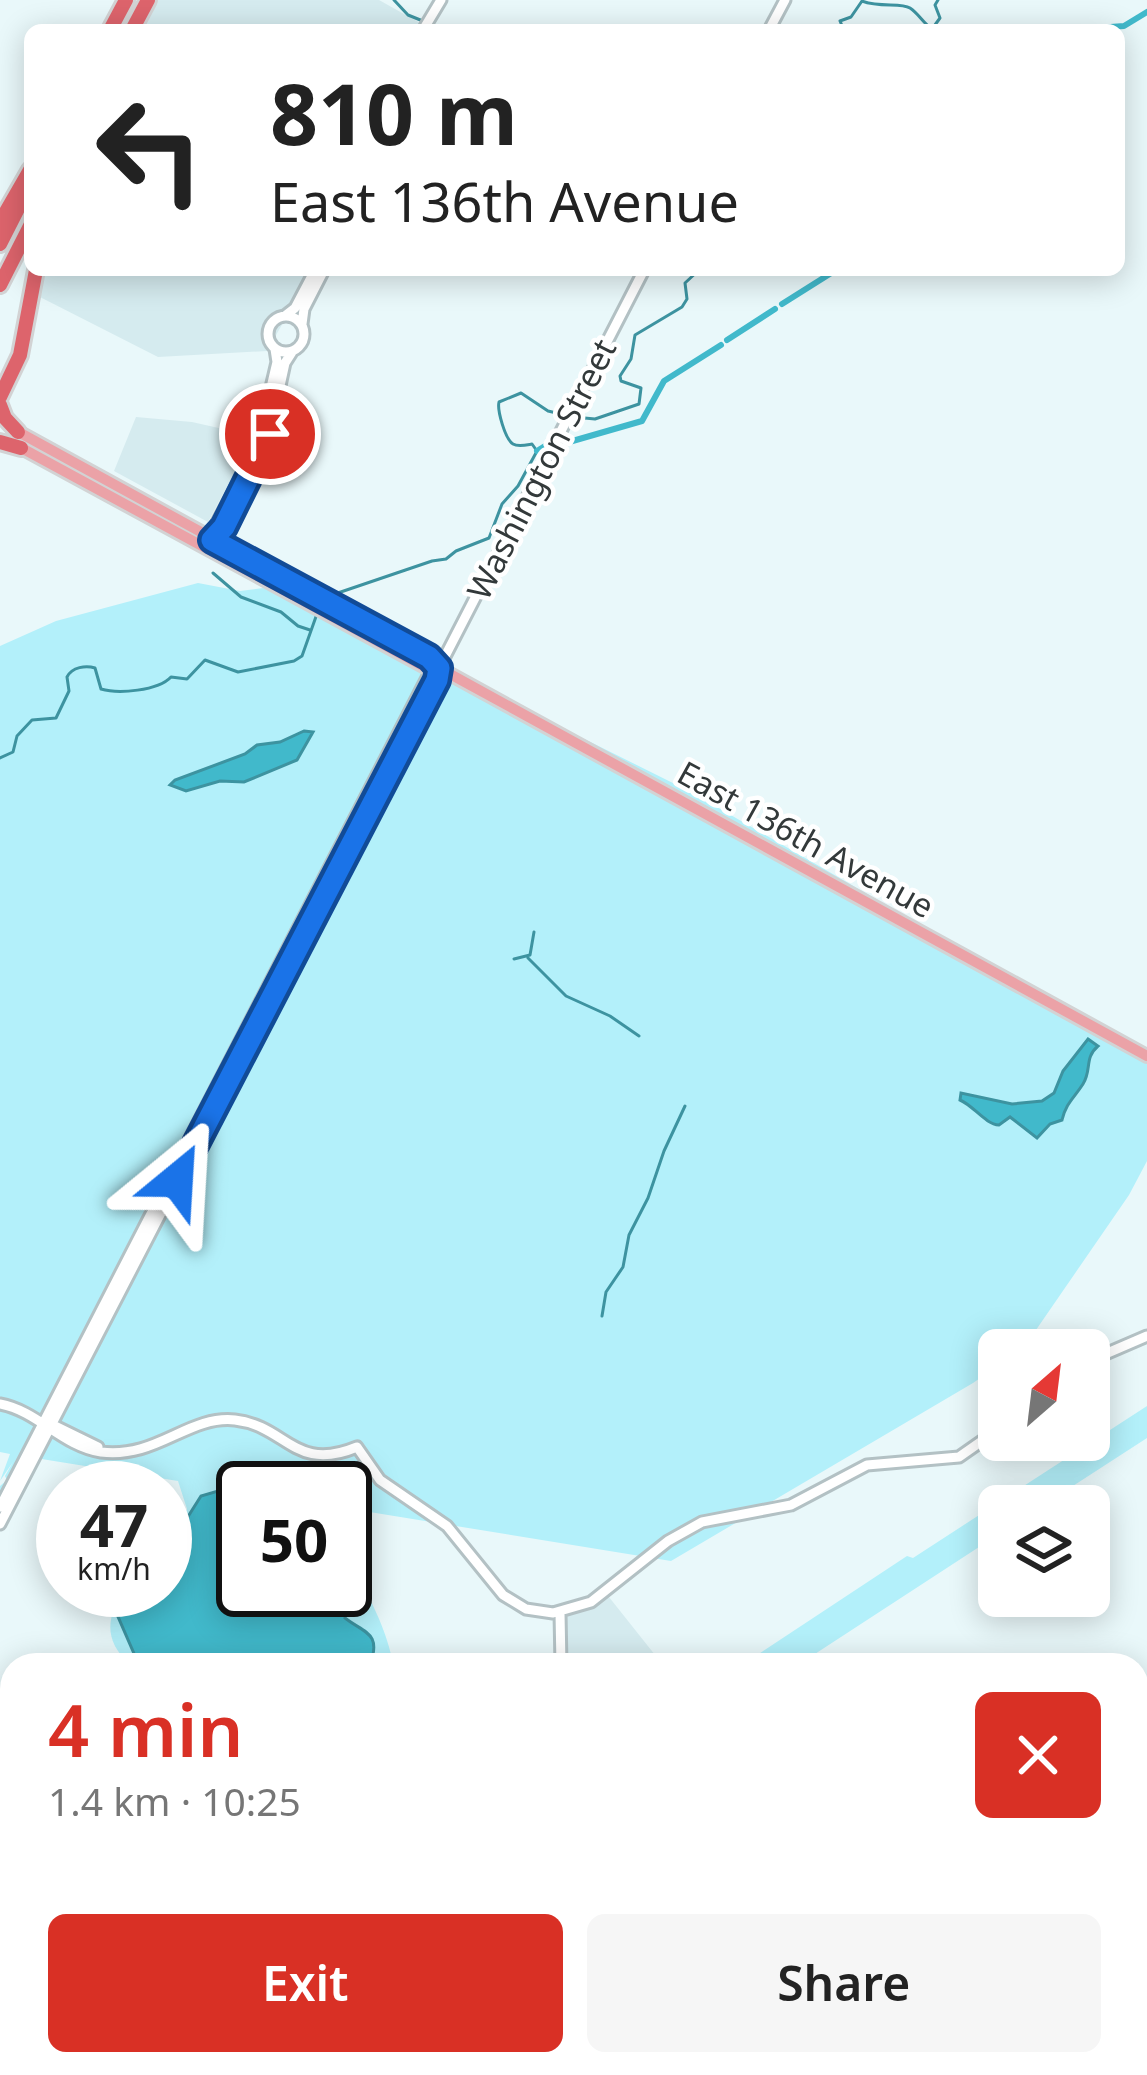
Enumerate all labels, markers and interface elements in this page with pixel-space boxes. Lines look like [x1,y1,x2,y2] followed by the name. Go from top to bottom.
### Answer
[270,55,518,170] text: 810 m
[72,72,228,228] icon: left
[270,164,739,238] text: East 136th Avenue
[456,331,626,607] street label: Washington Street
[219,383,321,485] pin
[237,401,303,467] icon: arrive
[670,750,942,928] street label: East 136th Avenue
[114,1117,240,1243] position arrow
[978,1329,1110,1461] north arrow
[978,1329,1110,1617] map controls
[216,1461,372,1617] speed limit sign: 50
[80,1483,148,1565] text: 47
[978,1485,1110,1617] button: layers
[77,1548,151,1589] text: km/h
[48,1680,243,1778] text: 4 min
[975,1692,1101,1818] button: close
[48,1774,301,1827] text: 1.4 km · 10:25
[48,1914,563,2052] button: Exit
[587,1914,1101,2052] button: Share

